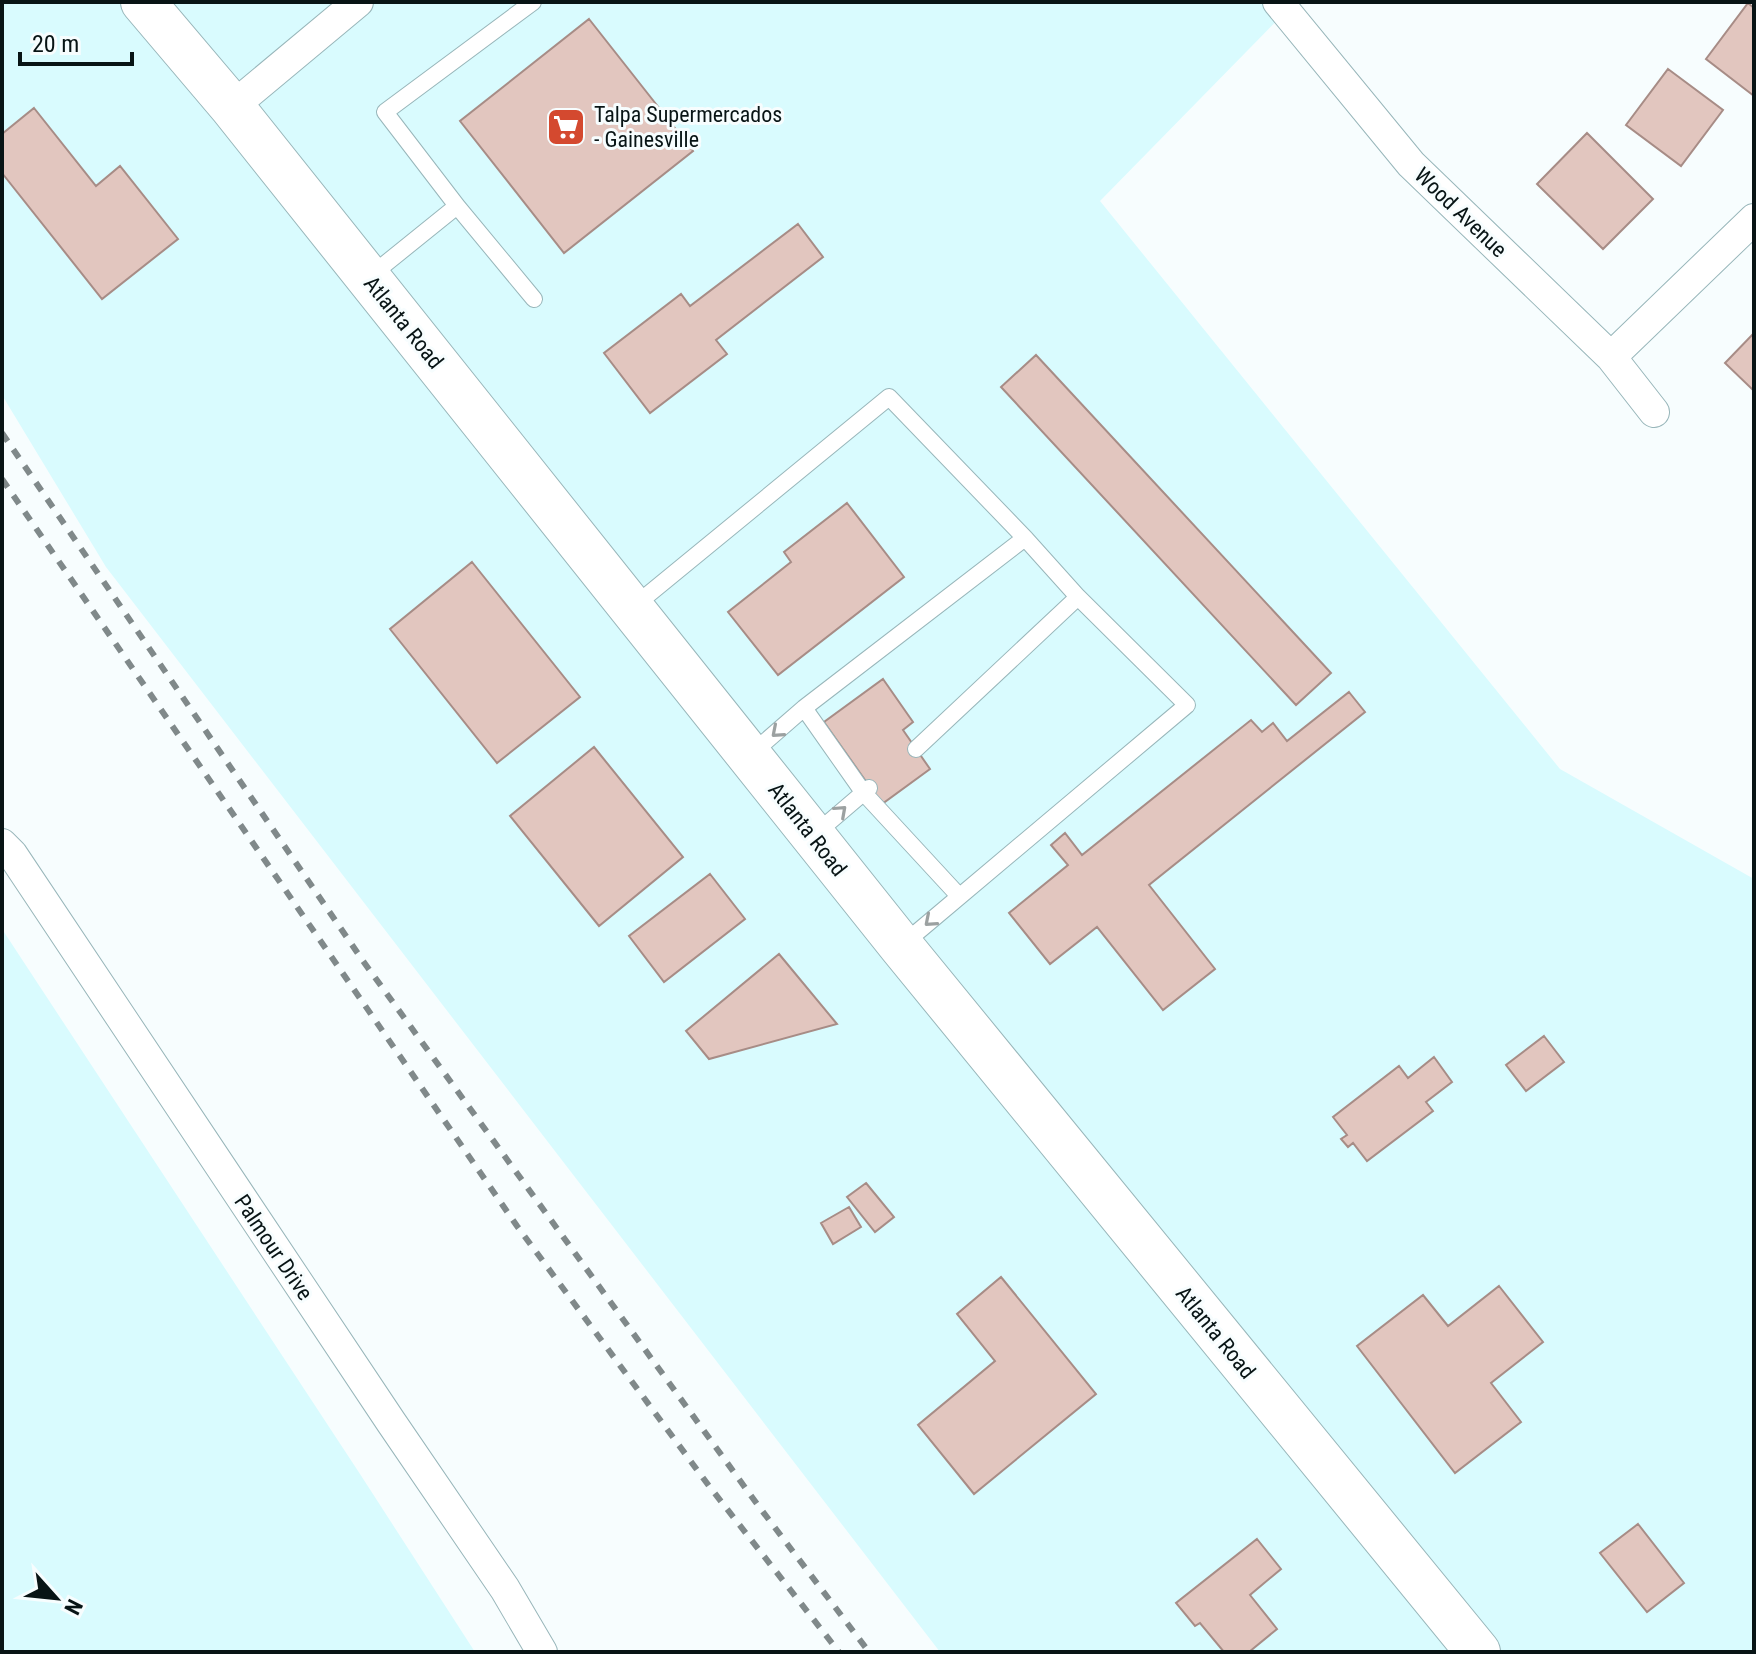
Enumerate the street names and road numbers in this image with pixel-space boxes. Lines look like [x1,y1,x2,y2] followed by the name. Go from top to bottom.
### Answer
[1410,162,1512,262] street label: Wood Avenue
[359,271,448,374] street label: Atlanta Road
[763,778,852,881] street label: Atlanta Road
[229,1190,318,1305] street label: Palmour Drive
[1171,1281,1260,1384] street label: Atlanta Road

